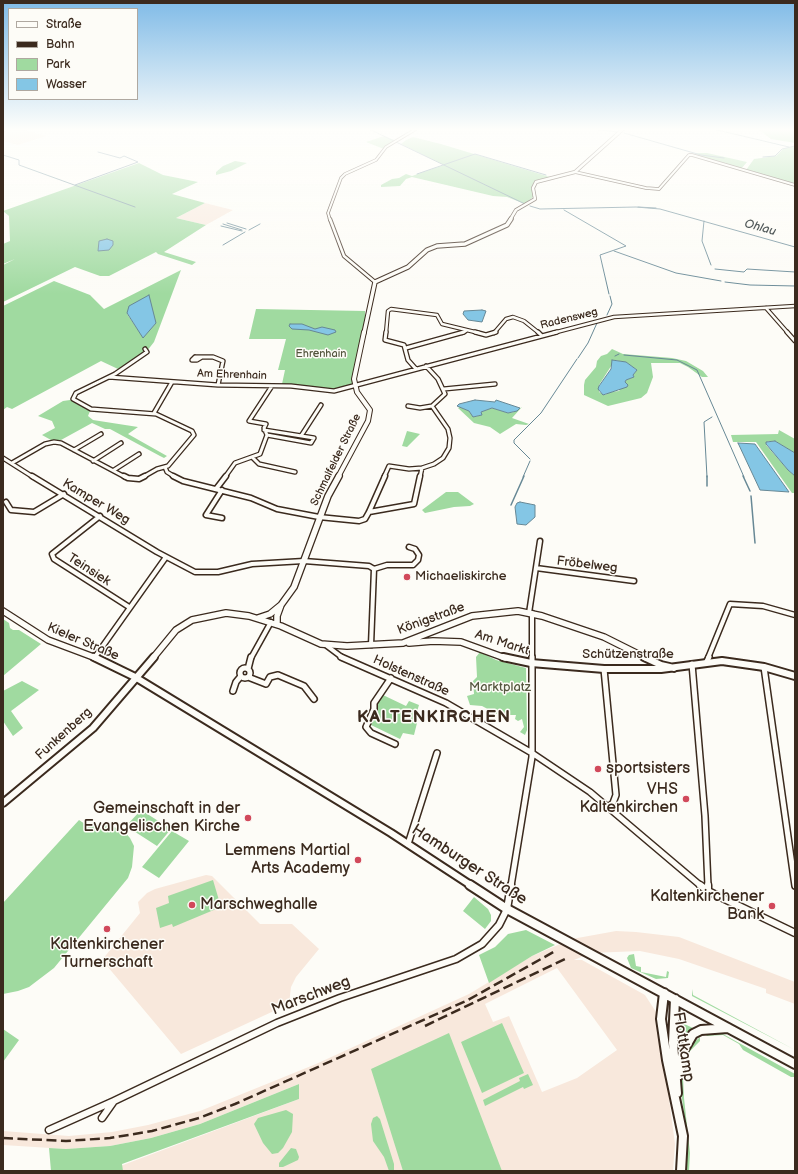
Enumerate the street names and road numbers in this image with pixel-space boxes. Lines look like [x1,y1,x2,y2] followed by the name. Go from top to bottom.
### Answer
[539,306,599,332] street label: Radensweg
[197,367,267,383] street label: Am Ehrenhain
[308,412,364,508] street label: Schmalfelder Straße
[59,476,133,528] street label: Kamper Weg
[65,550,113,590] street label: Teinsiek
[556,554,618,576] street label: Fröbelweg
[395,600,467,638] street label: Königstraße
[45,620,121,664] street label: Kieler Straße
[473,627,531,659] street label: Am Markt
[582,647,674,663] street label: Schützenstraße
[370,652,452,700] street label: Holstenstraße
[33,705,95,763] street label: Funkenberg
[408,821,530,909] street label: Hamburger Straße
[269,972,353,1020] street label: Marschweg
[668,1011,698,1083] street label: Flottkamp

